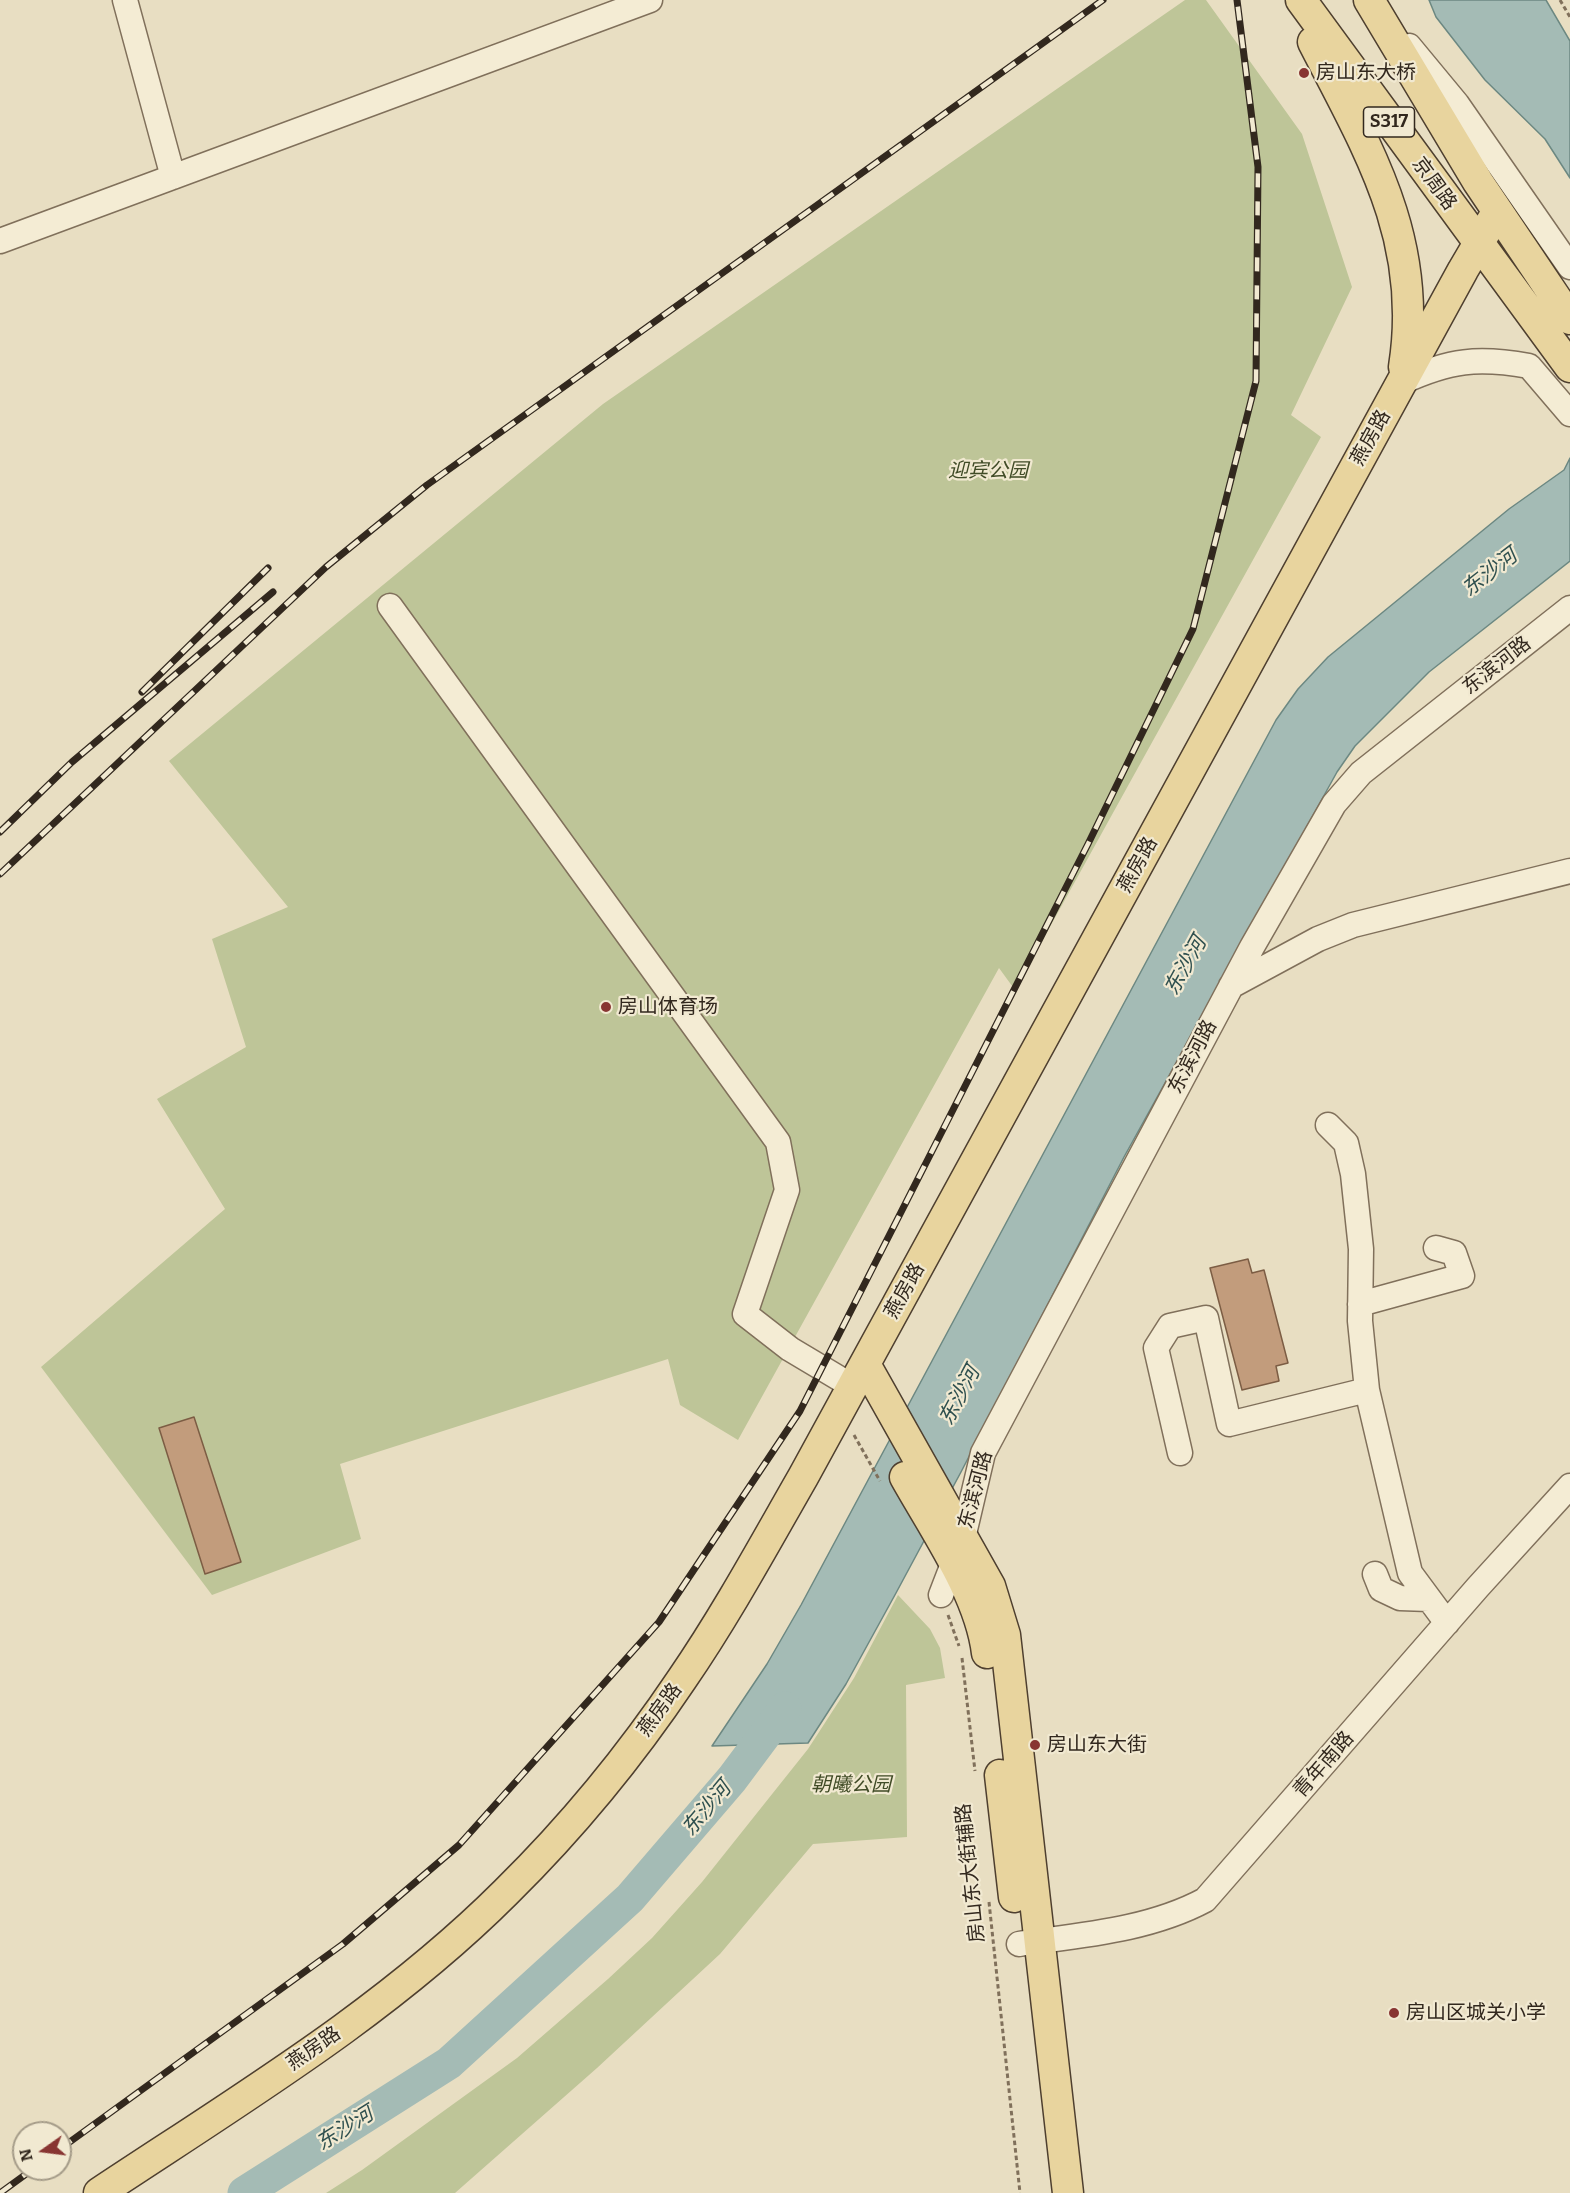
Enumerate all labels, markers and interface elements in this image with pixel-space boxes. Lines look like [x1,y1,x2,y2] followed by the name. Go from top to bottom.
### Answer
[1316,61,1416,85] place label: 房山东大桥
[1297,66,1311,80] marker: 房山东大桥
[1364,107,1414,137] road number: S317
[1407,153,1461,215] street label: 京周路
[1346,406,1396,470] street label: 燕房路
[948,459,1028,483] park label: 迎宾公园
[1457,544,1523,602] water label: 东沙河
[1458,632,1536,700] street label: 东滨河路
[1113,833,1163,897] street label: 燕房路
[1160,932,1212,1000] water label: 东沙河
[618,995,718,1019] place label: 房山体育场
[599,1000,613,1014] marker: 房山体育场
[1164,1016,1222,1098] street label: 东滨河路
[880,1259,930,1323] street label: 燕房路
[934,1362,986,1430] water label: 东沙河
[954,1448,998,1532] street label: 东滨河路
[633,1679,687,1741] street label: 燕房路
[1289,1727,1359,1803] street label: 青年南路
[1047,1733,1147,1757] place label: 房山东大街
[1028,1738,1042,1752] marker: 房山东大街
[811,1773,891,1797] park label: 朝曦公园
[677,1777,737,1841] water label: 东沙河
[952,1802,990,1944] street label: 房山东大街辅路
[1406,2001,1546,2025] place label: 房山区城关小学
[1387,2006,1401,2020] marker: 房山区城关小学
[283,2022,345,2076] street label: 燕房路
[312,2102,378,2156] water label: 东沙河
[12,2121,72,2181] north arrow
[15,2147,37,2163] text: N

